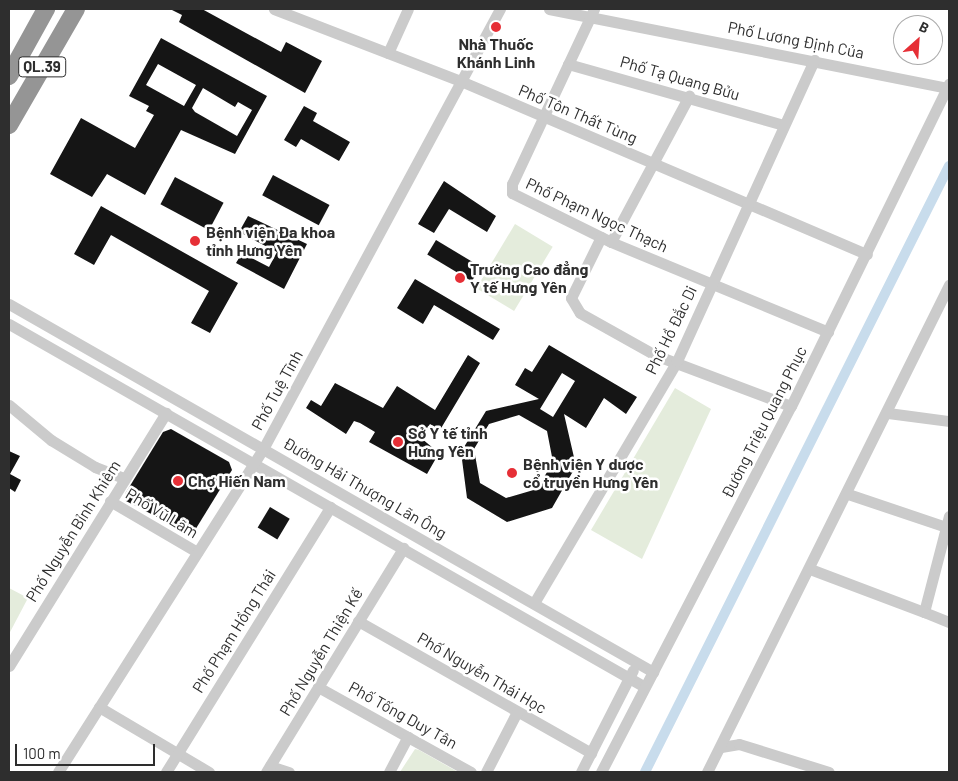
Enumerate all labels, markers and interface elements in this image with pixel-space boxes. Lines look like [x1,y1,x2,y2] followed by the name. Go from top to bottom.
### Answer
[893,15,943,65] north arrow
[726,17,866,63] street label: Phố Lương Định Của
[917,17,932,37] text: B
[490,21,502,33] marker: Nhà Thuốc Khánh Linh
[457,34,535,72] place label: Nhà Thuốc Khánh Linh
[618,52,742,104] street label: Phố Tạ Quang Bửu
[17,54,67,80] road number: QL.39
[516,80,640,148] street label: Phố Tôn Thất Tùng
[523,174,671,256] street label: Phố Phạm Ngọc Thạch
[206,222,335,260] place label: Bệnh viện Đa khoa tỉnh Hưng Yên
[188,234,202,248] marker: Bệnh viện Đa khoa tỉnh Hưng Yên
[470,259,588,297] place label: Trường Cao đẳng Y tế Hưng Yên
[454,272,466,284] marker: Trường Cao đẳng Y tế Hưng Yên
[641,282,701,378] street label: Phố Hồ Đắc Di
[717,343,811,501] street label: Đường Triệu Quang Phục
[247,347,307,433] street label: Phố Tuệ Tĩnh
[408,423,488,461] place label: Sở Y tế tỉnh Hưng Yên
[280,433,450,543] street label: Đường Hải Thượng Lãn Ông
[392,436,404,448] marker: Sở Y tế tỉnh Hưng Yên
[523,454,658,492] place label: Bệnh viện Y dược cổ truyền Hưng Yên
[22,457,124,605] street label: Phố Nguyễn Bỉnh Khiêm
[505,466,519,480] marker: Bệnh viện Y dược cổ truyền Hưng Yên
[188,471,286,491] place label: Chợ Hiến Nam
[172,475,184,487] marker: Chợ Hiến Nam
[122,484,202,542] street label: Phố Vũ Lãm
[188,566,280,696] street label: Phố Phạm Hồng Thái
[275,585,367,719] street label: Phố Nguyễn Thiện Kế
[414,628,550,718] street label: Phố Nguyễn Thái Học
[345,677,461,753] street label: Phố Tống Duy Tân
[18,734,158,766] scale bar
[23,744,61,762] text: 100 m

